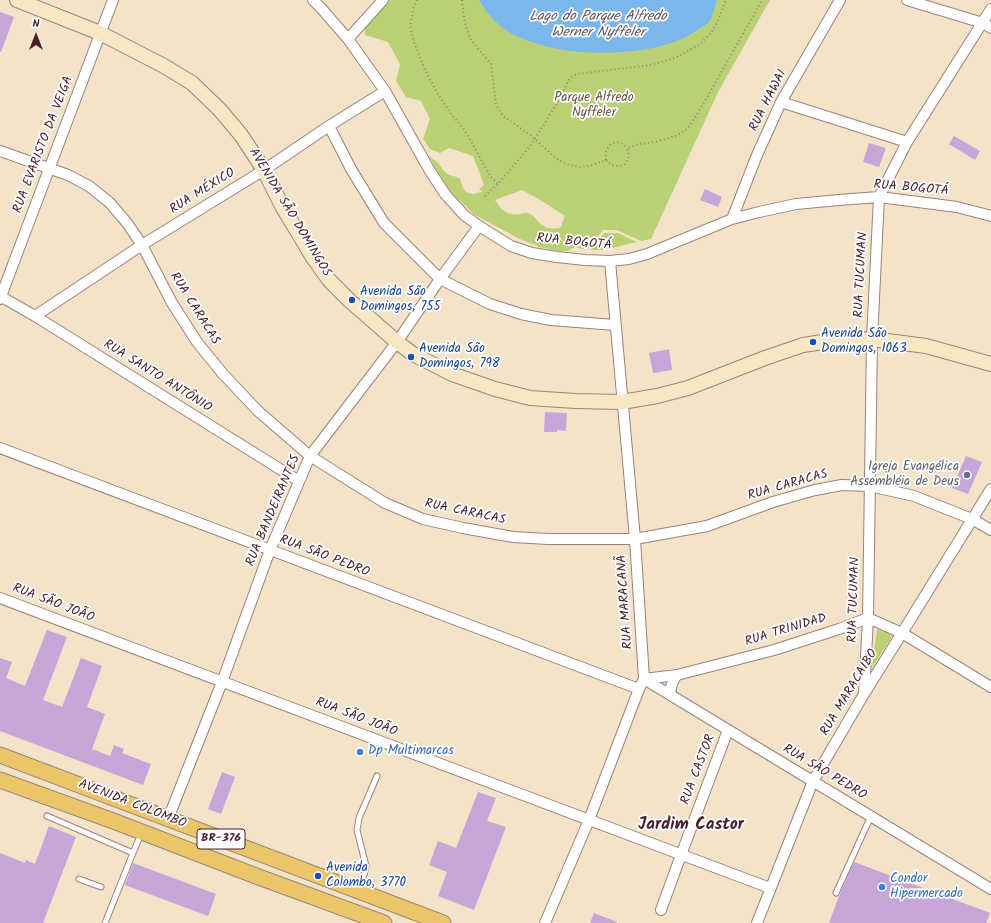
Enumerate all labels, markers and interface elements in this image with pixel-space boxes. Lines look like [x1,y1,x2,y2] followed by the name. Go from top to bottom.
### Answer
[529,10,667,42] water label: Lago do Parque Alfredo Werner Nyffeler
[33,15,39,33] text: N
[16,16,56,56] north arrow
[747,68,791,134] street label: RUA HAWAI
[11,74,77,216] street label: RUA EVARISTO DA VEIGA
[554,91,634,122] park label: Parque Alfredo Nyffeler
[244,146,334,280] street label: AVENIDA SÃO DOMINGOS
[167,166,239,218] street label: RUA MÉXICO
[873,178,949,200] street label: RUA BOGOTÁ
[536,231,612,255] street label: RUA BOGOTÁ
[852,232,872,318] street label: RUA TUCUMAN
[166,270,222,348] street label: RUA CARACAS
[360,285,440,316] place label: Avenida São Domingos, 755
[347,295,357,305] marker: Avenida São Domingos, 755
[821,327,907,358] place label: Avenida São Domingos, 1063
[100,337,214,417] street label: RUA SANTO ANTÔNIO
[808,337,818,347] marker: Avenida São Domingos, 1063
[419,342,500,373] place label: Avenida São Domingos, 798
[406,352,416,362] marker: Avenida São Domingos, 798
[244,453,304,569] street label: RUA BANDEIRANTES
[850,460,959,491] place label: Igreja Evangélica Assembléia de Deus
[746,467,830,505] street label: RUA CARACAS
[962,470,972,480] marker: Igreja Evangélica Assembléia de Deus
[423,497,507,529] street label: RUA CARACAS
[277,533,371,581] street label: RUA SÃO PEDRO
[615,554,637,650] street label: RUA MARACANÃ
[846,557,864,643] street label: RUA TUCUMAN
[10,581,96,627] street label: RUA SÃO JOÃO
[743,611,829,651] street label: RUA TRINIDAD
[818,647,882,739] street label: RUA MARACAIBO
[313,695,399,741] street label: RUA SÃO JOÃO
[679,733,719,807] street label: RUA CASTOR
[779,742,869,804] street label: RUA SÃO PEDRO
[368,744,454,760] place label: Dp Multimarcas
[355,747,365,757] marker: Dp Multimarcas
[76,777,188,833] street label: AVENIDA COLOMBO
[638,816,744,836] district label: Jardim Castor
[197,829,245,849] road number: BR-376
[326,861,406,892] place label: Avenida Colombo, 3770
[313,871,323,881] marker: Avenida Colombo, 3770
[890,872,963,903] place label: Condor Hipermercado
[877,882,887,892] marker: Condor Hipermercado

